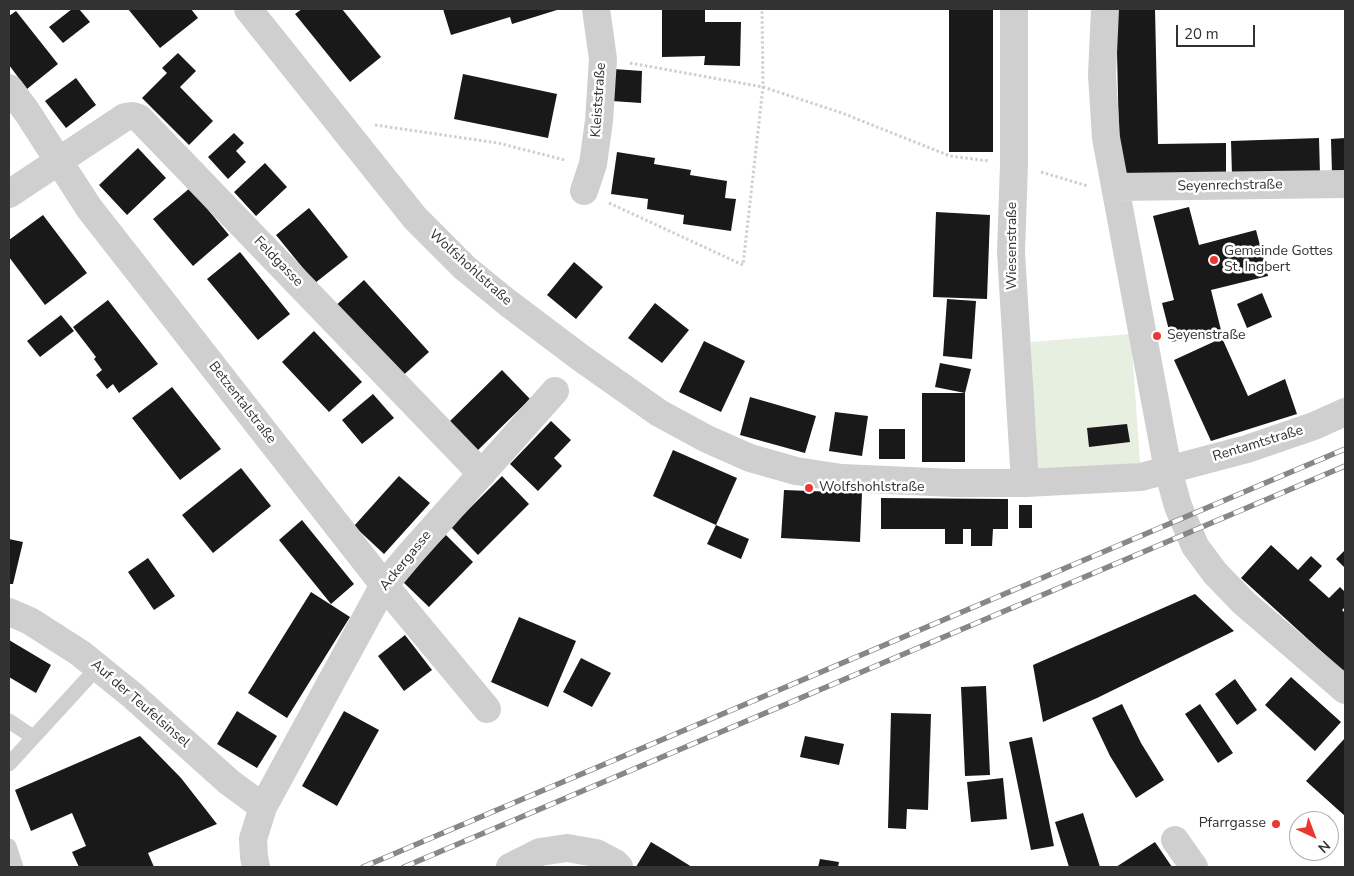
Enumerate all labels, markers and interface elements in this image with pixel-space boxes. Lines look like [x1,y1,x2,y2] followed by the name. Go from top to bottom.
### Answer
[1179,15,1258,47] scale bar
[1184,24,1219,44] text: 20 m
[588,62,610,138] street label: Kleiststraße
[1177,177,1283,195] street label: Seyenrechstraße
[1005,202,1021,290] street label: Wiesenstraße
[425,226,515,310] street label: Wolfshohlstraße
[250,233,306,291] street label: Feldgasse
[1224,244,1333,276] place label: Gemeinde Gottes St. Ingbert
[1208,254,1220,266] marker: Gemeinde Gottes St. Ingbert
[1167,328,1245,344] place label: Seyenstraße
[1151,330,1163,342] marker: Seyenstraße
[205,358,279,448] street label: Betzentalstraße
[1211,422,1305,466] street label: Rentamtstraße
[819,480,924,496] place label: Wolfshohlstraße
[803,482,815,494] marker: Wolfshohlstraße
[377,528,435,594] street label: Ackergasse
[87,657,193,751] street label: Auf der Teufelsinsel
[1289,811,1339,861] north arrow
[1199,816,1266,832] place label: Pfarrgasse
[1270,818,1282,830] marker: Pfarrgasse
[1314,836,1334,857] text: N

